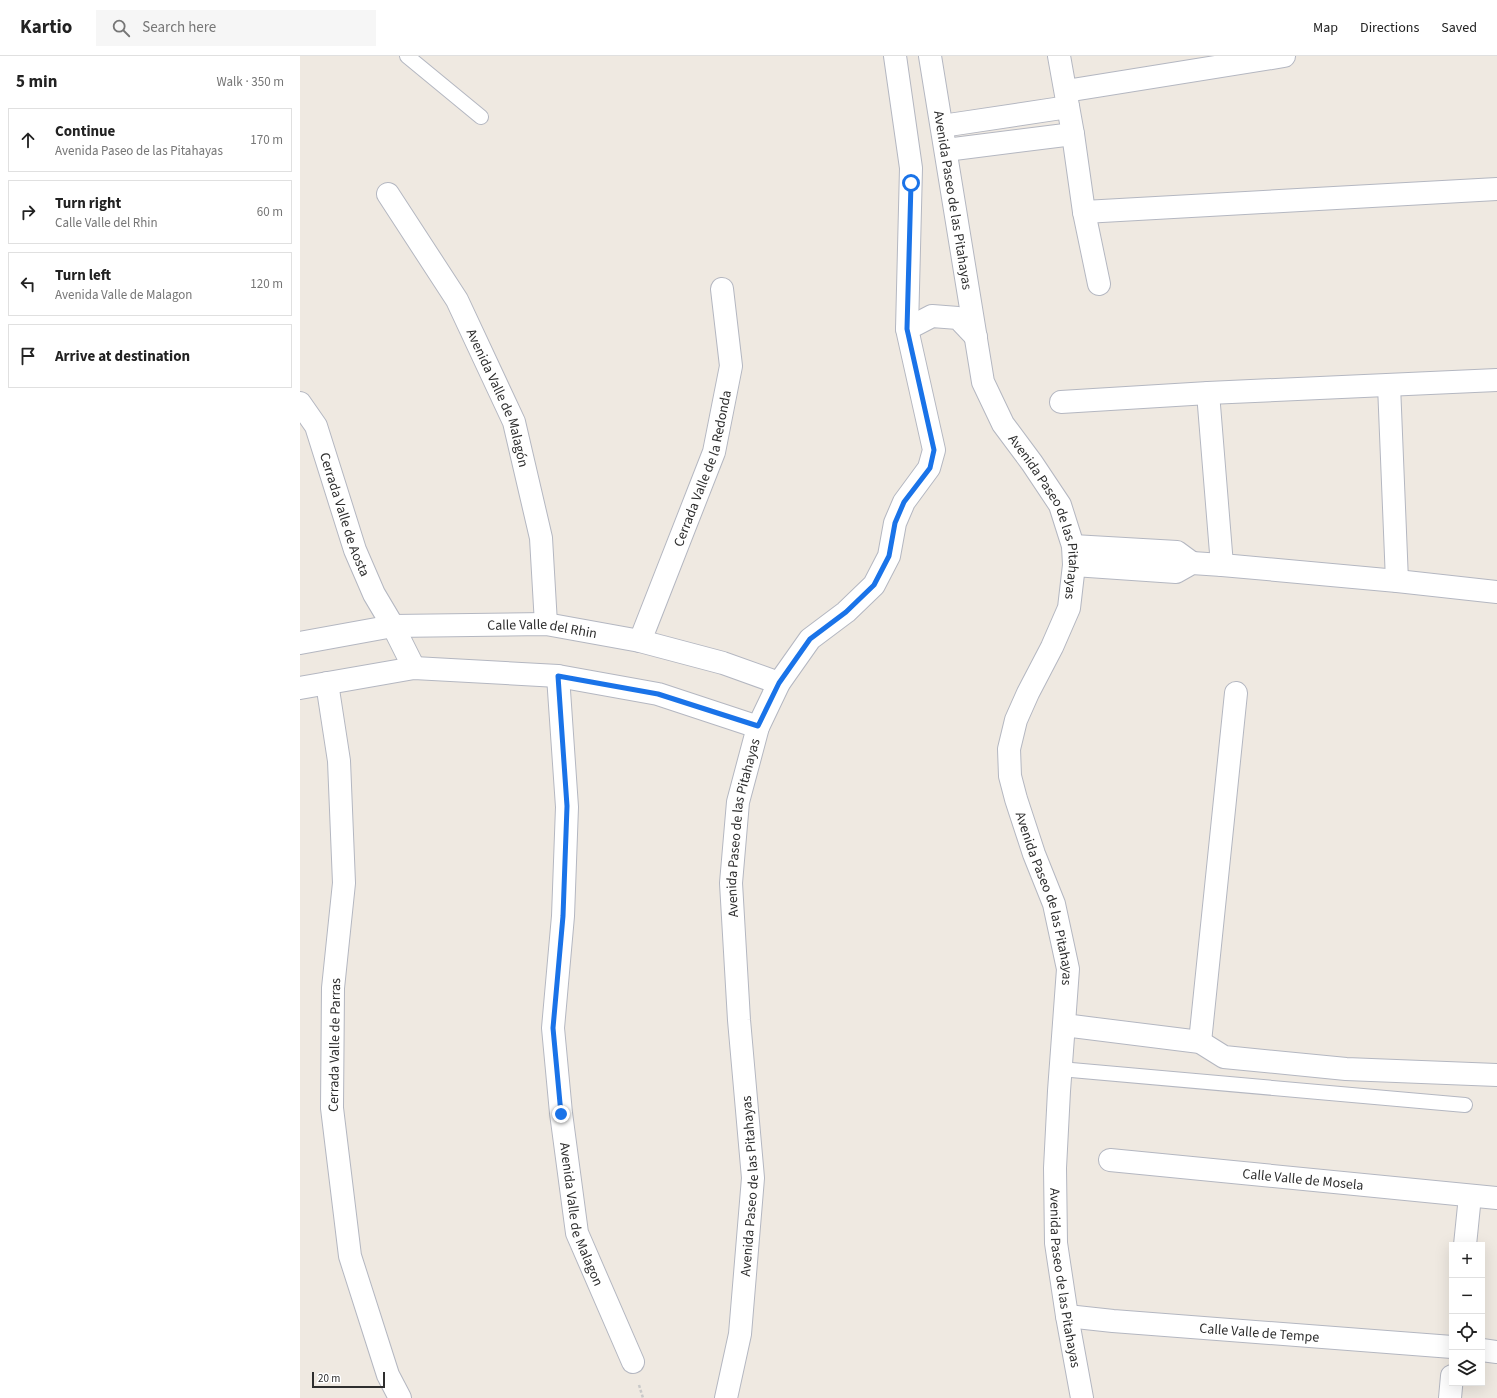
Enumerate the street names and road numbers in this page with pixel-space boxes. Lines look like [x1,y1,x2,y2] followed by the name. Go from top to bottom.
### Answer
[928,109,977,291] street label: Avenida Paseo de las Pitahayas
[461,326,533,469] street label: Avenida Valle de Malagón
[669,389,737,550] street label: Cerrada Valle de la Redonda
[1003,430,1083,601] street label: Avenida Paseo de las Pitahayas
[314,450,374,580] street label: Cerrada Valle de Aosta
[487,615,599,644] street label: Calle Valle del Rhin
[722,736,765,918] street label: Avenida Paseo de las Pitahayas
[1010,809,1077,986] street label: Avenida Paseo de las Pitahayas
[324,978,346,1112] street label: Cerrada Valle de Parras
[736,1095,764,1277] street label: Avenida Paseo de las Pitahayas
[554,1141,608,1290] street label: Avenida Valle de Malagon
[1241,1164,1364,1196] street label: Calle Valle de Mosela
[1044,1188,1085,1369] street label: Avenida Paseo de las Pitahayas
[1198,1319,1320,1348] street label: Calle Valle de Tempe

